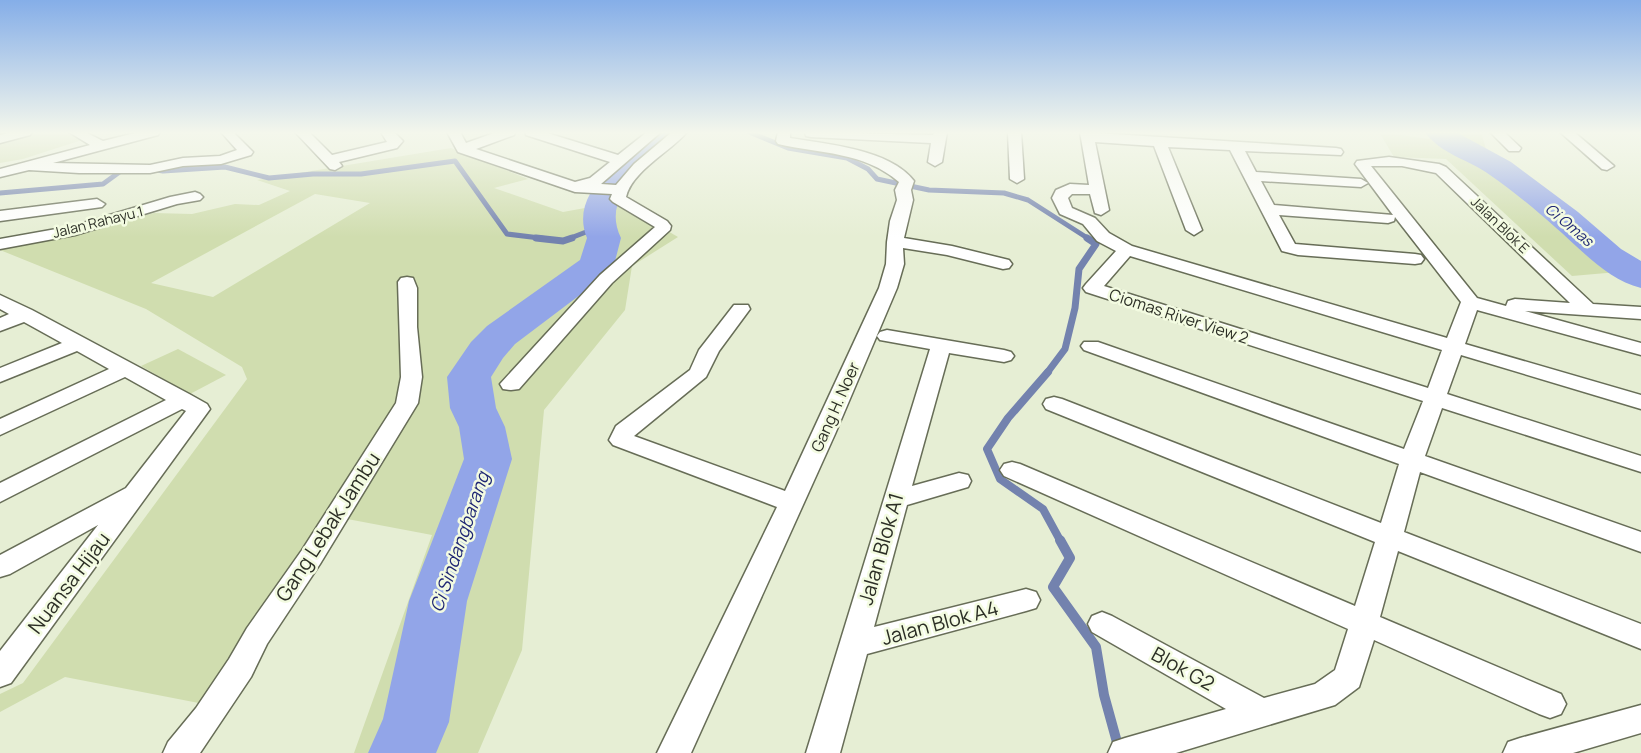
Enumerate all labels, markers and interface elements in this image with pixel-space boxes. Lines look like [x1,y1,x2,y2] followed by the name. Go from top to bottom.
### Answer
[1467,192,1534,257] street label: Jalan Blok E
[1541,198,1599,252] water label: Ci Omas
[51,201,145,242] street label: Jalan Rahayu 1
[1106,283,1252,349] street label: Ciomas River View 2
[805,358,865,455] street label: Gang H. Noer
[269,447,386,607] street label: Gang Lebak Jambu
[424,467,495,615] water label: Ci Sindangbarang
[852,490,909,608] street label: Jalan Blok A1
[22,526,116,639] street label: Nuansa Hijau
[878,594,1001,651] street label: Jalan Blok A4
[1147,640,1220,697] street label: Blok G2

